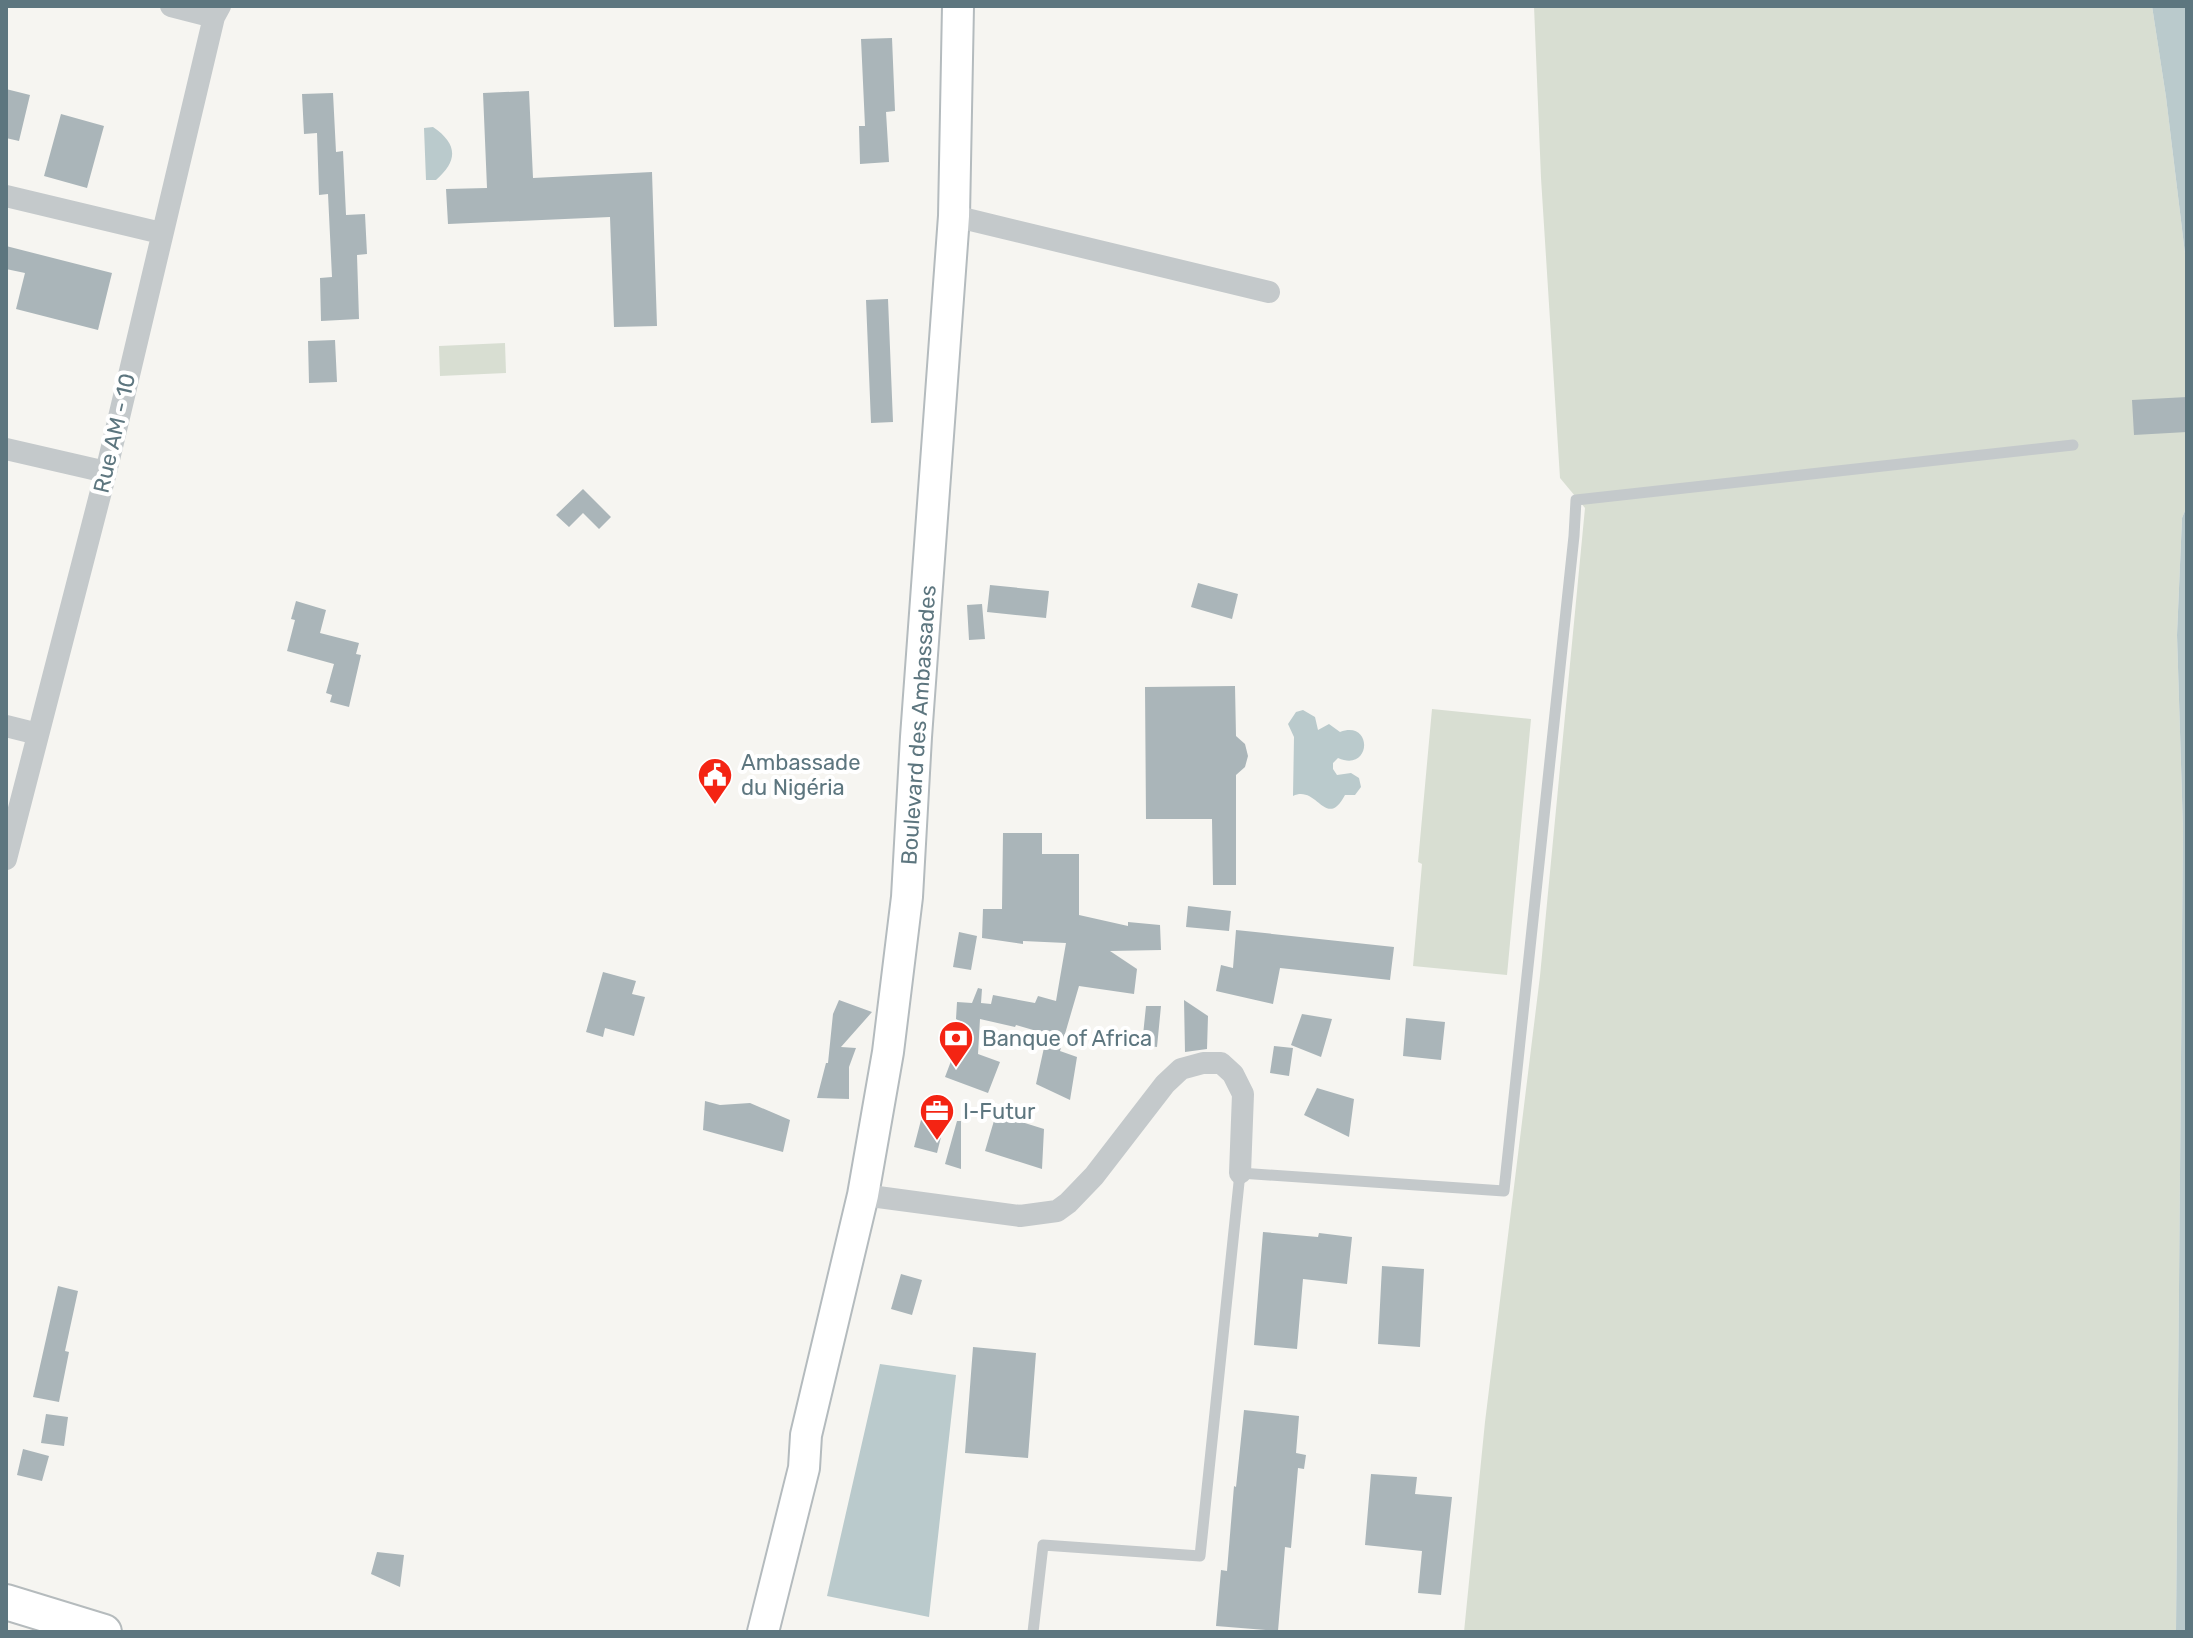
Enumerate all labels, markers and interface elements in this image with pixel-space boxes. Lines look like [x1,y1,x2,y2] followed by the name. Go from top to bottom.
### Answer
[88,371,141,495] street label: Rue AM - 10
[895,584,942,866] street label: Boulevard des Ambassades
[741,749,861,801] place label: Ambassade du Nigéria
[696,756,734,806] public building icon: Ambassade du Nigéria
[937,1019,975,1069] bank icon: Banque of Africa
[982,1025,1152,1052] place label: Banque of Africa
[918,1092,956,1142] office icon: I-Futur
[963,1098,1036,1125] place label: I-Futur

